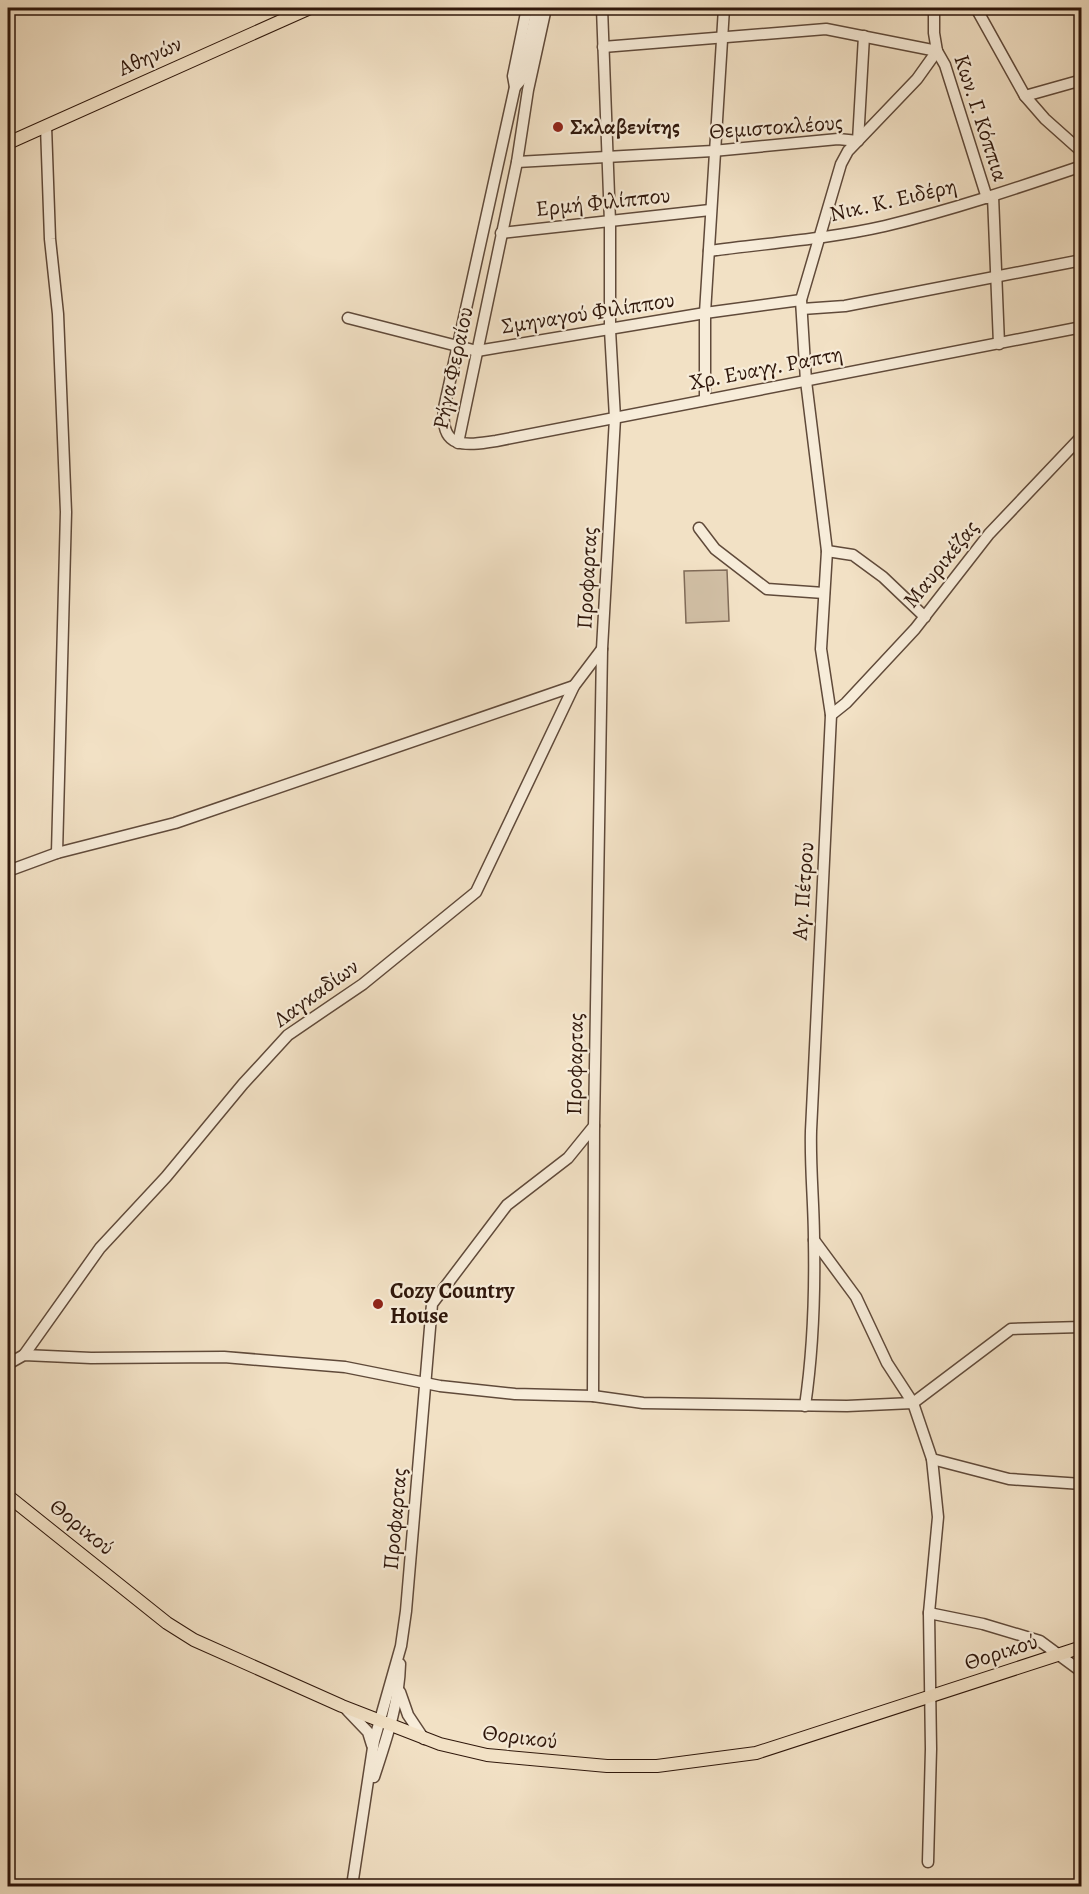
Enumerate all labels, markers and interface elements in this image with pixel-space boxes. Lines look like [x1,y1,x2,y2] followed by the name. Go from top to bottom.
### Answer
[113,29,187,84] street label: Αθηνών
[946,51,1016,186] street label: Κων. Γ. Κόππια
[708,107,844,147] street label: Θεμιστοκλέους
[570,112,680,142] place label: Σκλαβενίτης
[551,120,565,134] marker: Σκλαβενίτης
[826,171,960,229] street label: Νικ. Κ. Ειδέρη
[534,180,672,224] street label: Ερμή Φιλίππου
[499,285,677,341] street label: Σμηναγού Φιλίππου
[425,304,481,432] street label: Ρήγα Φεραίου
[687,338,845,398] street label: Χρ. Ευαγγ. Ραπτη
[896,514,986,614] street label: Μαυρικέζας
[569,526,605,630] street label: Προφαρτας
[785,841,821,942] street label: Αγ. Πέτρου
[266,952,365,1035] street label: Λαγκαδίων
[559,1013,591,1115] street label: Προφαρτας
[390,1276,515,1331] place label: Cozy Country House
[371,1297,385,1311] marker: Cozy Country House
[376,1467,414,1571] street label: Προφαρτας
[43,1492,121,1562] street label: Θορικού
[961,1626,1041,1678] street label: Θορικού
[481,1718,559,1756] street label: Θορικού

